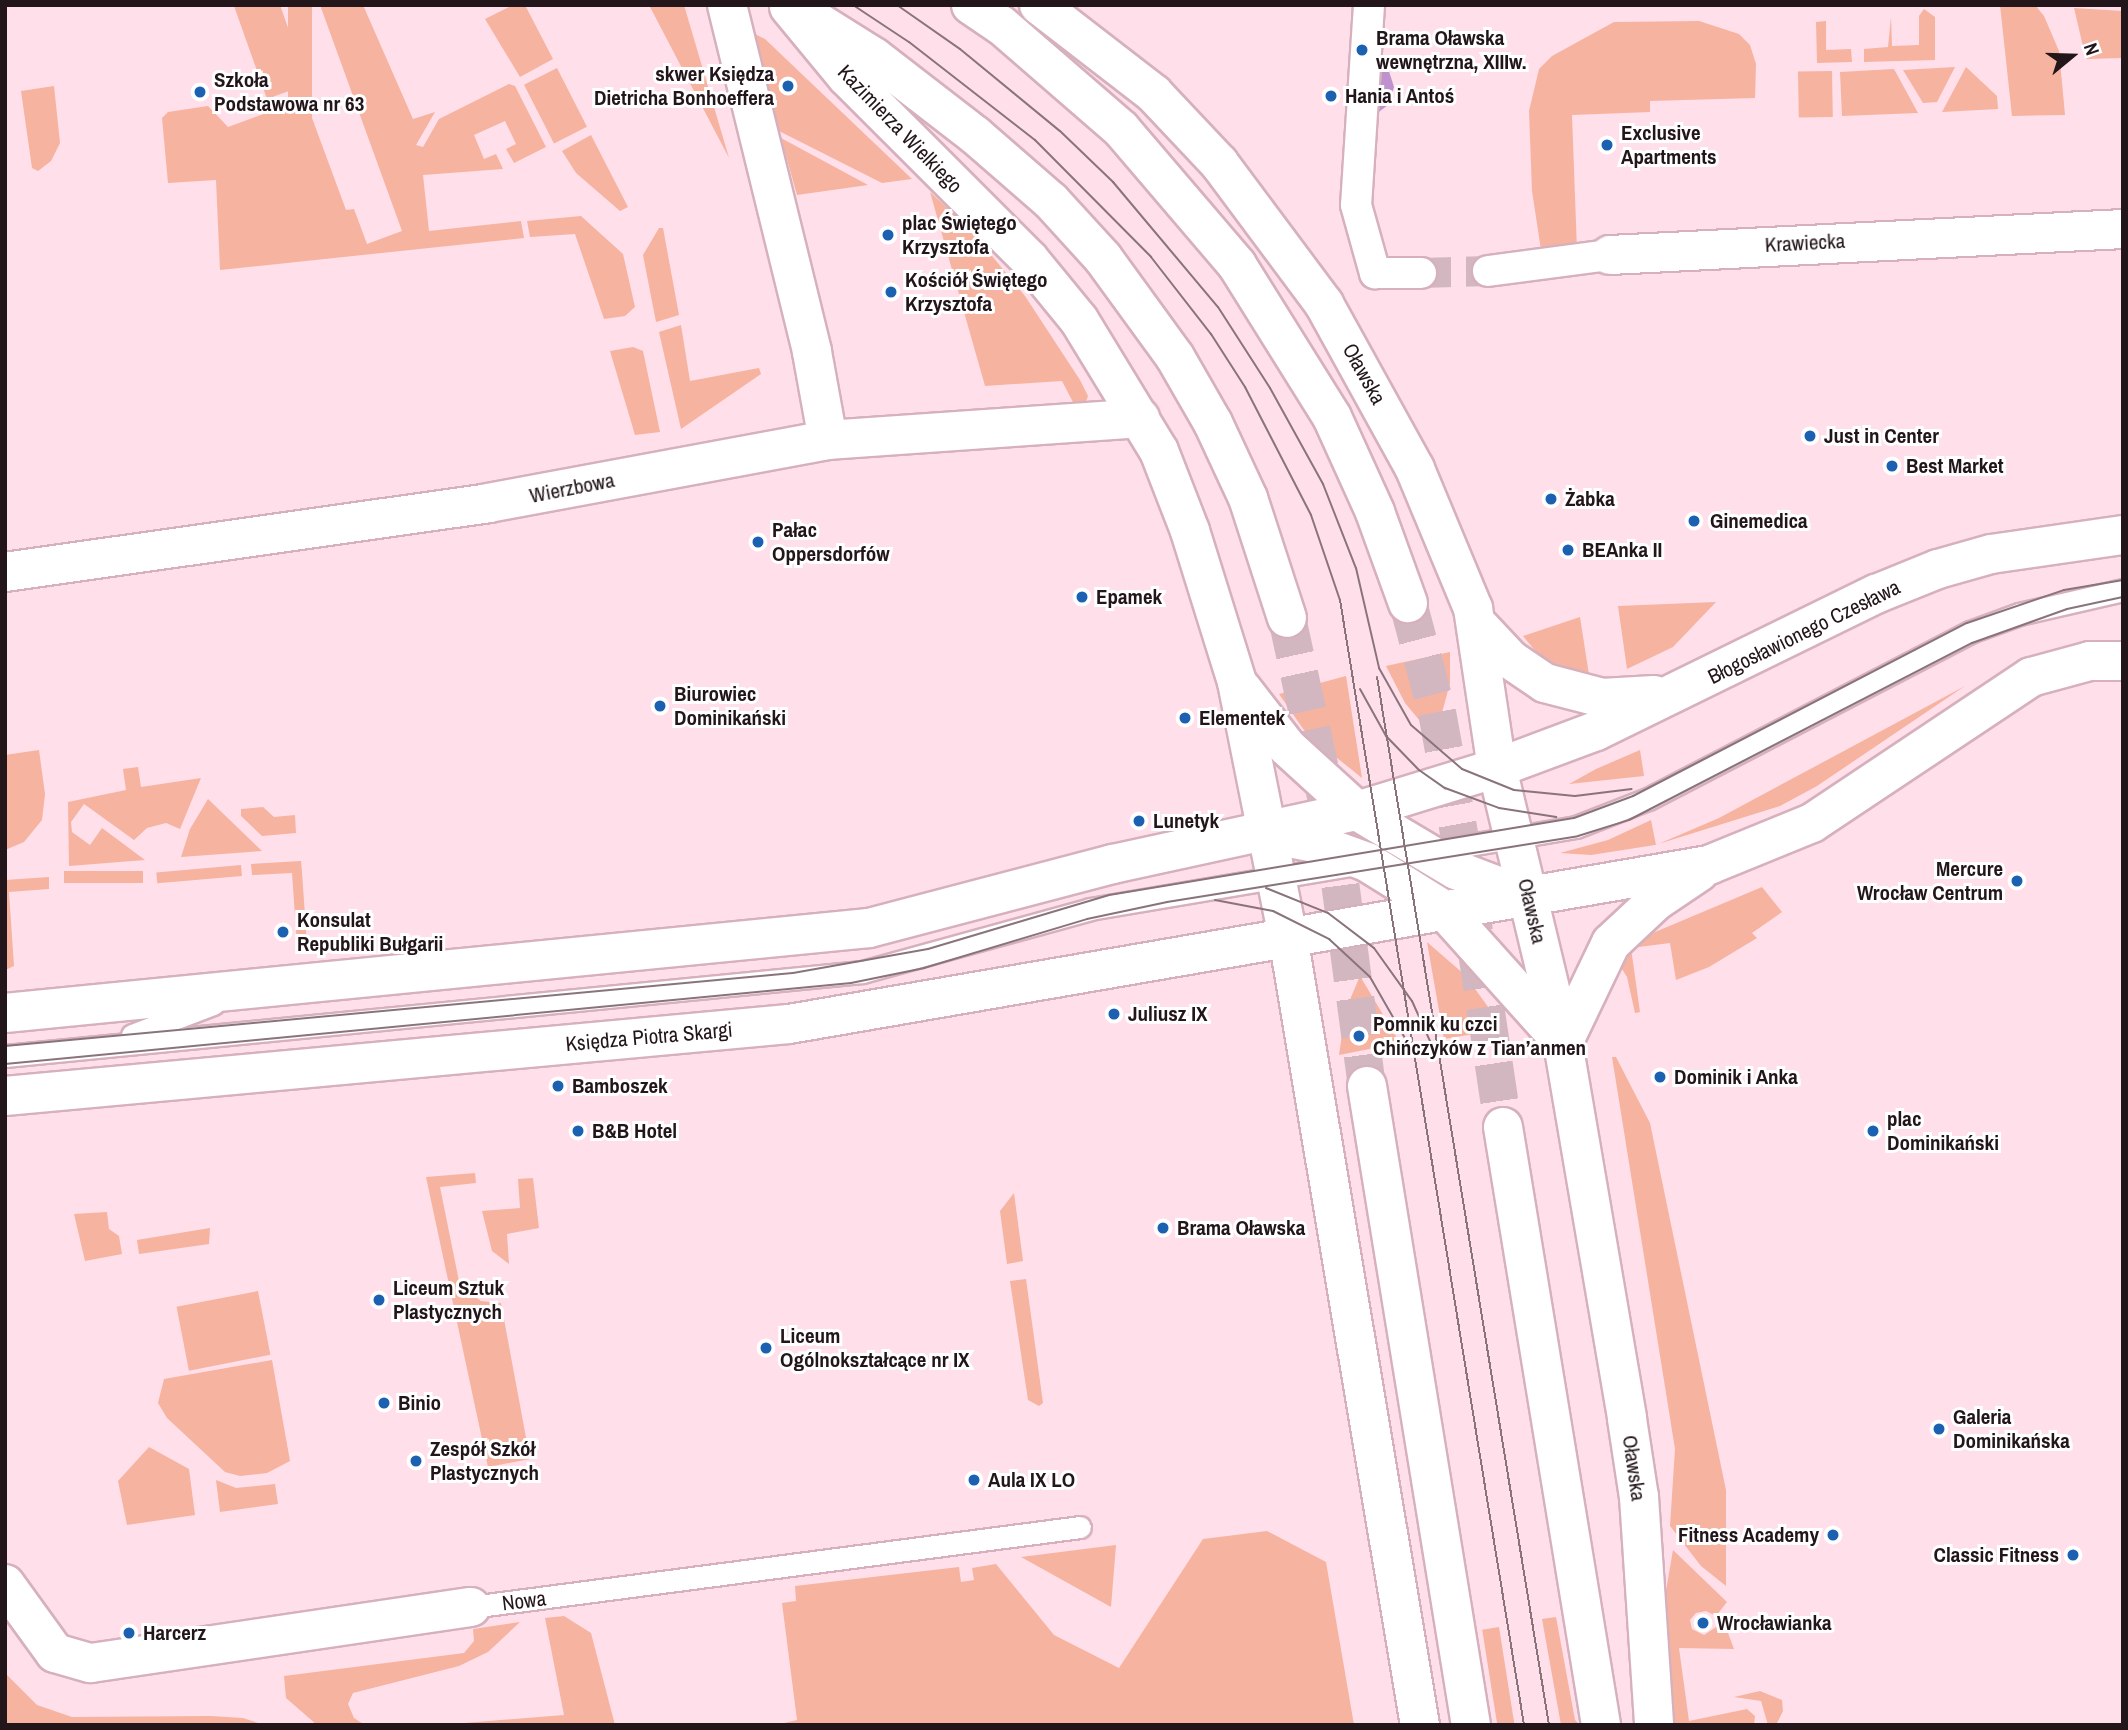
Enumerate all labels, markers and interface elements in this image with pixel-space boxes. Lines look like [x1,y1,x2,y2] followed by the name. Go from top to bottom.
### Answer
[2037,21,2107,91] north arrow
[1376,25,1527,75] place label: Brama Oławska wewnętrzna, XIIIw.
[2078,40,2106,59] text: N
[1354,42,1370,58] marker: Brama Oławska wewnętrzna, XIIIw.
[832,60,968,198] street label: Kazimierza Wielkiego
[594,61,774,111] place label: skwer Księdza Dietricha Bonhoeffera
[214,67,364,117] place label: Szkoła Podstawowa nr 63
[780,78,796,94] marker: skwer Księdza Dietricha Bonhoeffera
[1345,83,1455,109] place label: Hania i Antoś
[192,84,208,100] marker: Szkoła Podstawowa nr 63
[1323,88,1339,104] marker: Hania i Antoś
[1621,120,1717,170] place label: Exclusive Apartments
[1599,137,1615,153] marker: Exclusive Apartments
[902,210,1017,260] place label: plac Świętego Krzysztofa
[880,227,896,243] marker: plac Świętego Krzysztofa
[1764,228,1846,258] street label: Krawiecka
[905,267,1048,317] place label: Kościół Świętego Krzysztofa
[883,284,899,300] marker: Kościół Świętego Krzysztofa
[1337,339,1391,409] street label: Oławska
[1824,423,1939,449] place label: Just in Center
[1802,428,1818,444] marker: Just in Center
[1906,453,2004,479] place label: Best Market
[1884,458,1900,474] marker: Best Market
[527,467,617,509] street label: Wierzbowa
[1565,486,1615,512] place label: Żabka
[1543,491,1559,507] marker: Żabka
[1710,508,1808,534] place label: Ginemedica
[1684,511,1704,531] marker: Ginemedica
[772,517,890,567] place label: Pałac Oppersdorfów
[750,534,766,550] marker: Pałac Oppersdorfów
[1582,537,1662,563] place label: BEAnka II
[1560,542,1576,558] marker: BEAnka II
[1704,575,1904,689] street label: Błogosławionego Czesława
[1096,584,1162,610] place label: Epamek
[1074,589,1090,605] marker: Epamek
[674,681,786,731] place label: Biurowiec Dominikański
[652,698,668,714] marker: Biurowiec Dominikański
[1199,705,1285,731] place label: Elementek
[1177,710,1193,726] marker: Elementek
[1153,808,1219,834] place label: Lunetyk
[1131,813,1147,829] marker: Lunetyk
[1857,856,2003,906] place label: Mercure Wrocław Centrum
[2009,873,2025,889] marker: Mercure Wrocław Centrum
[1512,876,1552,946] street label: Oławska
[297,907,443,957] place label: Konsulat Republiki Bułgarii
[275,924,291,940] marker: Konsulat Republiki Bułgarii
[1128,1001,1207,1027] place label: Juliusz IX
[1106,1006,1122,1022] marker: Juliusz IX
[1373,1011,1586,1061] place label: Pomnik ku czci Chińczyków z Tian’anmen
[564,1017,734,1057] street label: Księdza Piotra Skargi
[1351,1028,1367,1044] marker: Pomnik ku czci Chińczyków z Tian’anmen
[1674,1064,1798,1090] place label: Dominik i Anka
[1652,1069,1668,1085] marker: Dominik i Anka
[572,1073,668,1099] place label: Bamboszek
[550,1078,566,1094] marker: Bamboszek
[1887,1106,1999,1156] place label: plac Dominikański
[592,1118,677,1144] place label: B&B Hotel
[570,1123,586,1139] marker: B&B Hotel
[1865,1123,1881,1139] marker: plac Dominikański
[1177,1215,1305,1241] place label: Brama Oławska
[1155,1220,1171,1236] marker: Brama Oławska
[393,1275,504,1325] place label: Liceum Sztuk Plastycznych
[371,1292,387,1308] marker: Liceum Sztuk Plastycznych
[780,1323,970,1373] place label: Liceum Ogólnokształcące nr IX
[758,1340,774,1356] marker: Liceum Ogólnokształcące nr IX
[398,1390,441,1416] place label: Binio
[376,1395,392,1411] marker: Binio
[1953,1404,2070,1454] place label: Galeria Dominikańska
[1931,1421,1947,1437] marker: Galeria Dominikańska
[1617,1434,1651,1502] street label: Oławska
[430,1436,539,1486] place label: Zespół Szkół Plastycznych
[408,1453,424,1469] marker: Zespół Szkół Plastycznych
[988,1467,1075,1493] place label: Aula IX LO
[966,1472,982,1488] marker: Aula IX LO
[1677,1522,1819,1548] place label: Fitness Academy
[1825,1527,1841,1543] marker: Fitness Academy
[1934,1542,2059,1568] place label: Classic Fitness
[2065,1547,2081,1563] marker: Classic Fitness
[501,1586,547,1616] street label: Nowa
[1717,1610,1832,1636] place label: Wrocławianka
[1695,1615,1711,1631] marker: Wrocławianka
[143,1620,206,1646] place label: Harcerz
[121,1625,137,1641] marker: Harcerz

